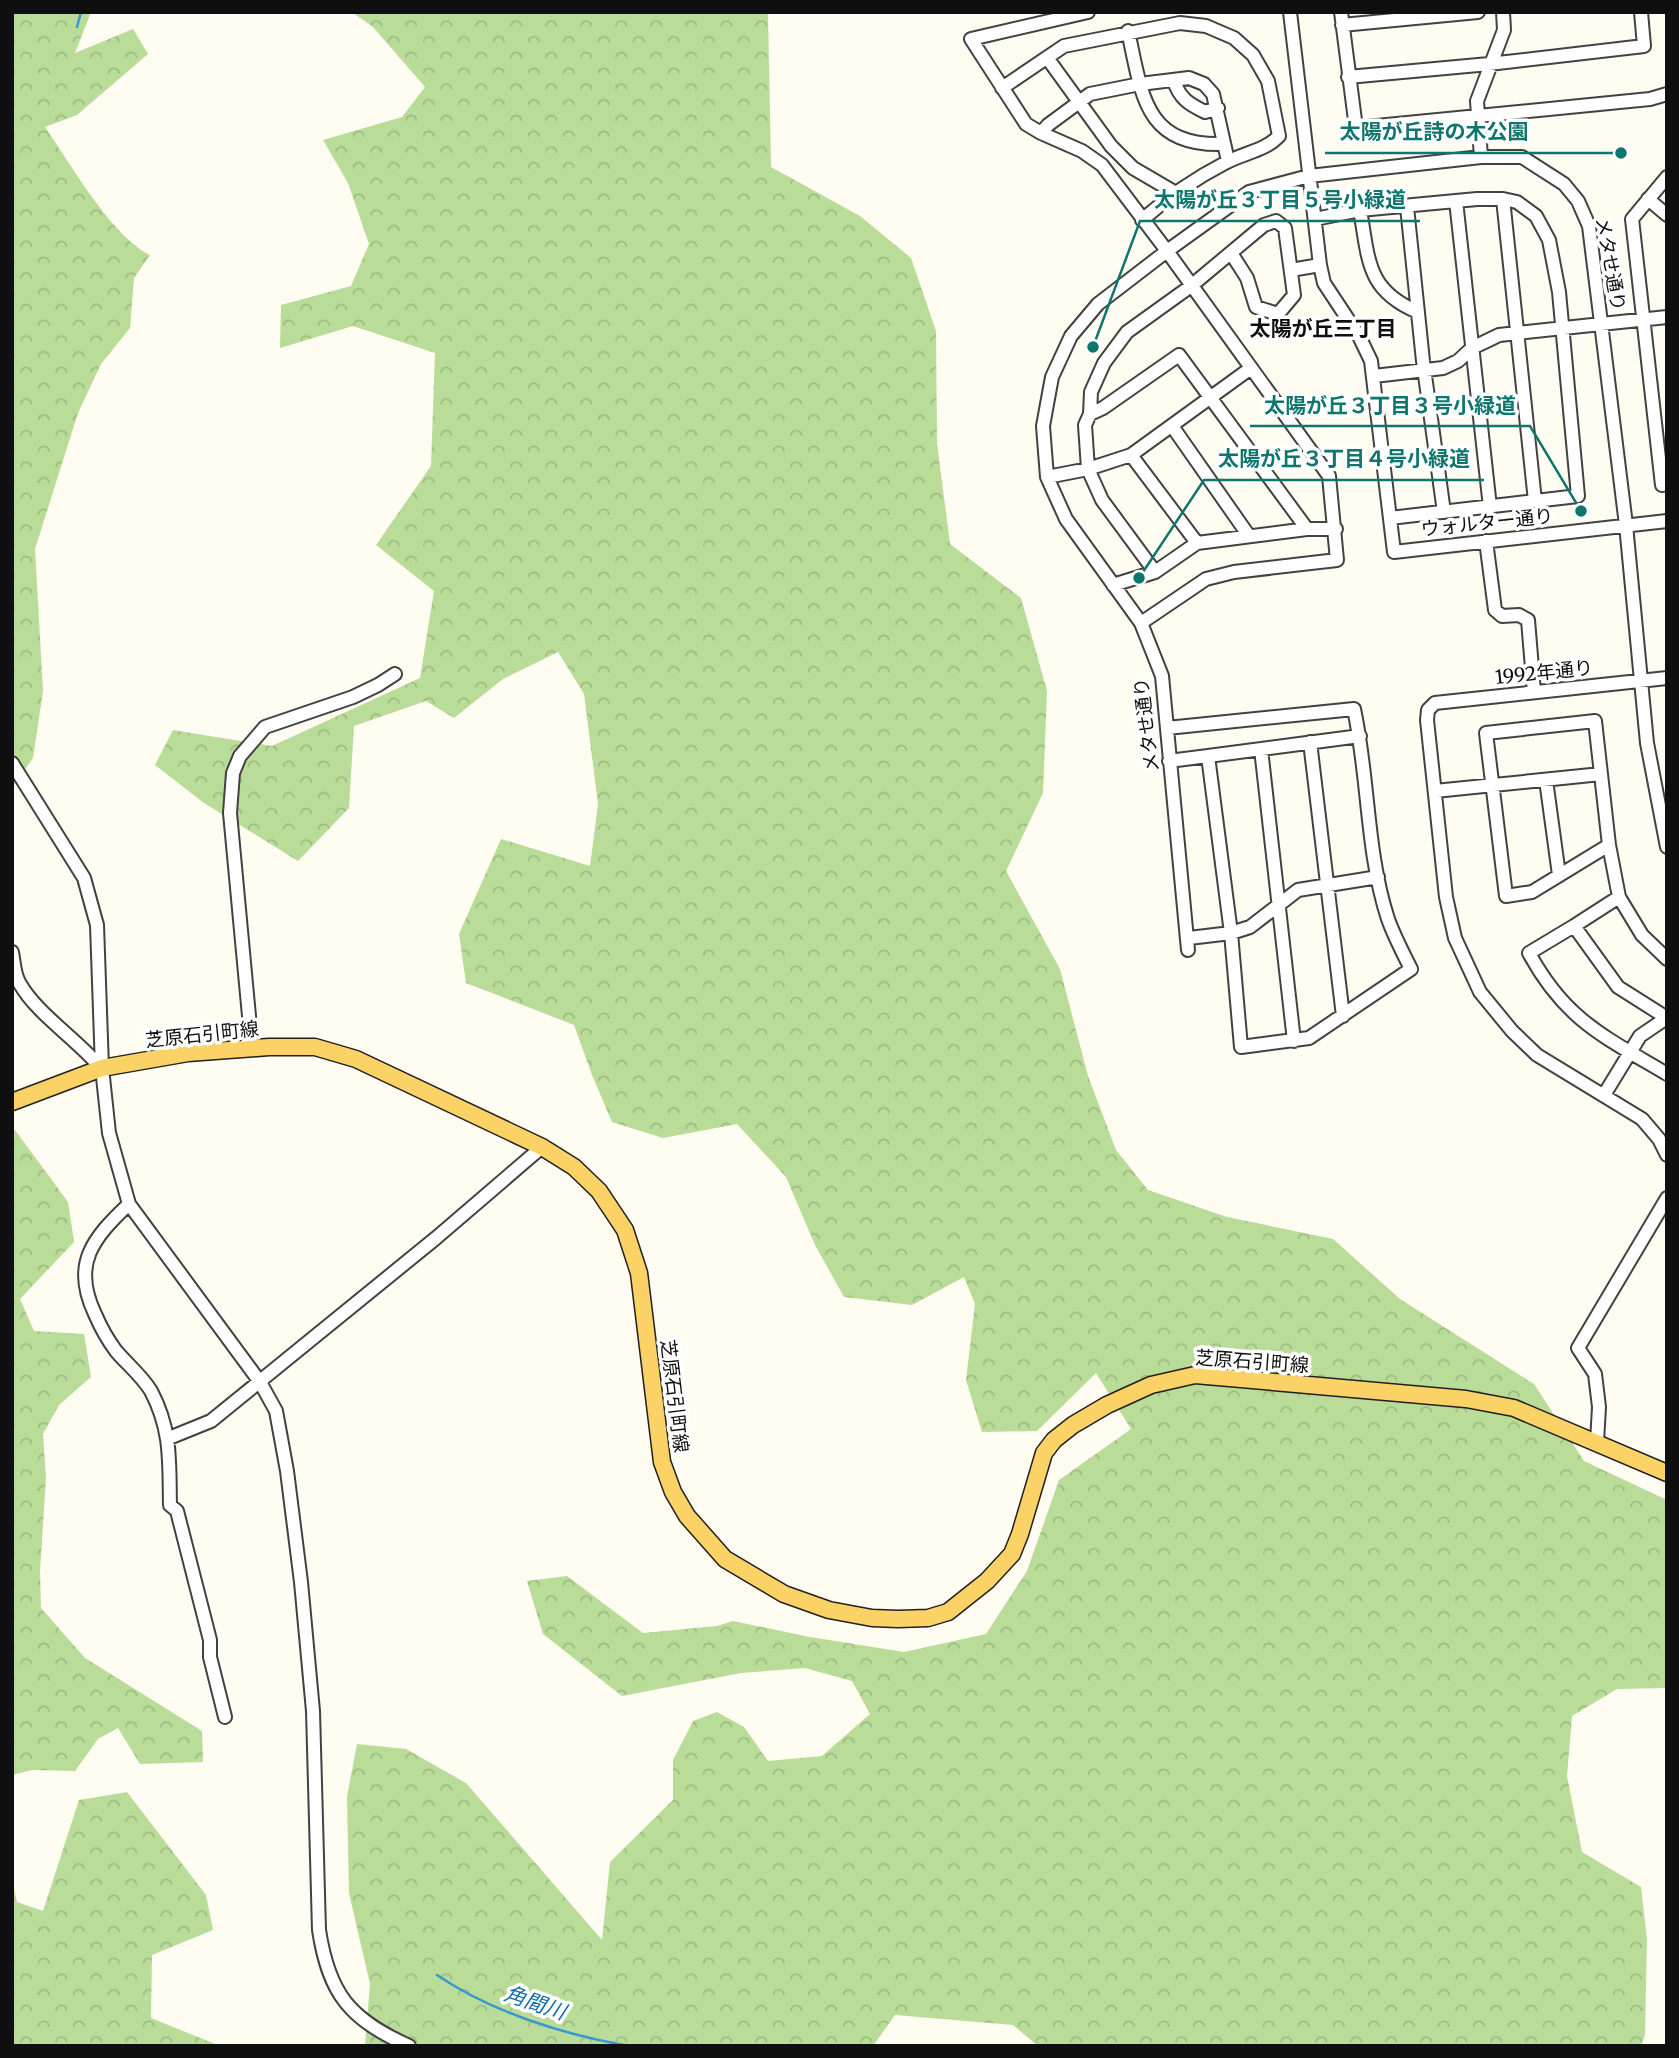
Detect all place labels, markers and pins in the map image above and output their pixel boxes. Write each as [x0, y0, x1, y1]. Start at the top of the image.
callout: 太陽が丘詩の木公園 [1325, 111, 1542, 153]
callout: 太陽が丘３丁目５号小緑道 [1140, 179, 1420, 221]
callout: 太陽が丘３丁目３号小緑道 [1250, 384, 1530, 426]
callout: 太陽が丘３丁目４号小緑道 [1204, 438, 1484, 480]

